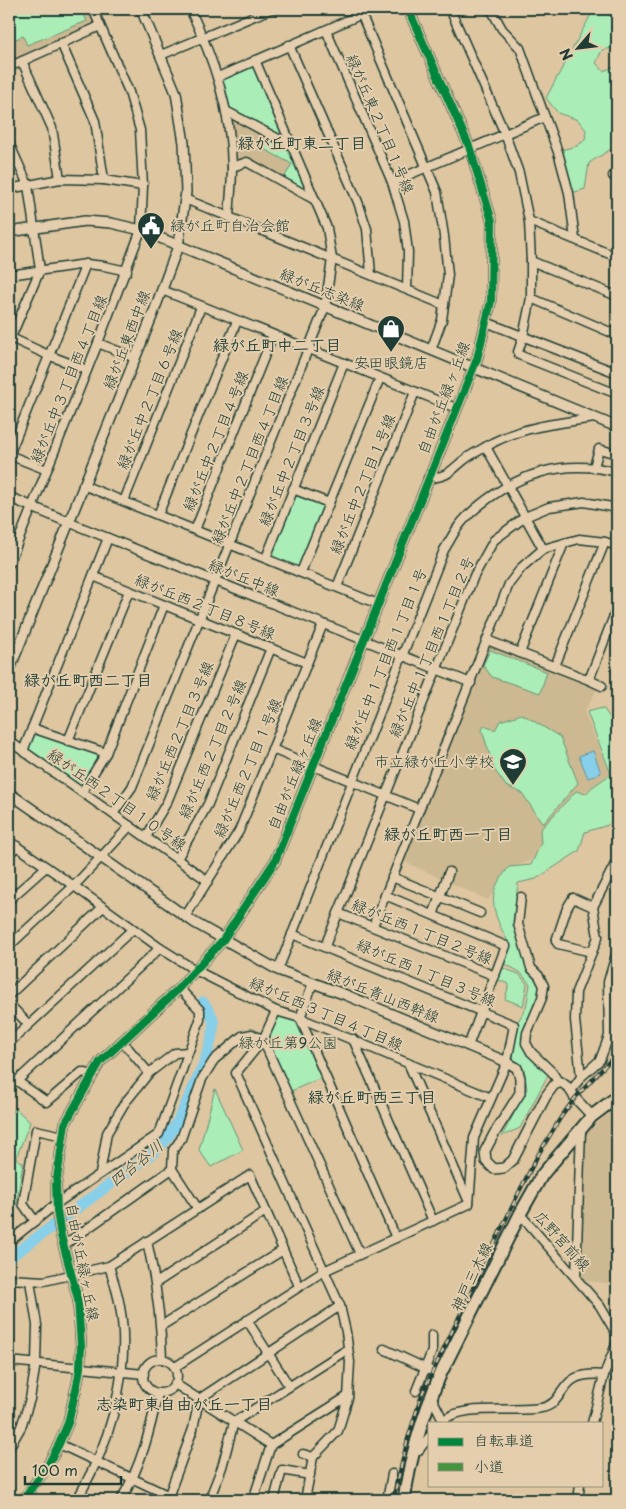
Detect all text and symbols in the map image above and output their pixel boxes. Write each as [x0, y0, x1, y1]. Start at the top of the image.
north arrow [554, 22, 604, 72]
text: N [554, 45, 578, 64]
street label: 緑が丘東２丁目１号線 [341, 50, 421, 197]
district label: 緑が丘町東二丁目 [238, 130, 366, 154]
public building icon: 緑が丘町自治会館 [136, 211, 166, 250]
place label: 緑が丘町自治会館 [170, 213, 290, 236]
street label: 緑が丘志染線 [277, 261, 369, 316]
street label: 緑が丘東西中線 [96, 286, 155, 393]
street label: 緑が丘中３丁目西４丁目線 [23, 291, 112, 466]
shop icon: 安田眼鏡店 [376, 314, 406, 353]
street label: 緑が丘中２丁目６号線 [110, 325, 187, 472]
district label: 緑が丘町中二丁目 [213, 332, 341, 356]
street label: 自由が丘緑ヶ丘線 [410, 337, 475, 458]
place label: 安田眼鏡店 [353, 350, 429, 373]
street label: 緑が丘中２丁目４号線 [176, 367, 253, 514]
street label: 緑が丘中２丁目西４丁目線 [204, 372, 293, 547]
street label: 緑が丘中２丁目３号線 [252, 382, 329, 529]
street label: 緑が丘中２丁目１号線 [323, 410, 400, 557]
street label: 緑が丘中線 [205, 552, 284, 601]
street label: 緑が丘中１丁目西１丁目２号 [382, 552, 479, 741]
street label: 緑が丘中１丁目西１丁目１号 [337, 564, 432, 753]
street label: 緑が丘西２丁目８号線 [132, 567, 279, 644]
street label: 緑が丘西２丁目３号線 [139, 657, 219, 804]
district label: 緑が丘町西二丁目 [24, 667, 152, 691]
street label: 緑が丘西２丁目２号線 [172, 675, 252, 822]
street label: 緑が丘西２丁目１号線 [207, 694, 287, 841]
street label: 自由が丘緑ヶ丘線 [260, 713, 327, 833]
street label: 緑が丘西２丁目１０号線 [44, 742, 192, 856]
school or university icon: 市立緑が丘小学校 [498, 747, 528, 786]
place label: 市立緑が丘小学校 [374, 749, 494, 772]
district label: 緑が丘町西一丁目 [384, 821, 512, 845]
street label: 緑が丘西１丁目２号線 [349, 892, 496, 969]
street label: 緑が丘西１丁目３号線 [353, 932, 500, 1012]
street label: 緑が丘青山西幹線 [324, 961, 444, 1028]
street label: 緑が丘西３丁目４丁目線 [246, 970, 407, 1055]
park label: 緑が丘第9公園 [239, 1030, 337, 1053]
district label: 緑が丘町西三丁目 [308, 1084, 436, 1108]
water label: 四合谷川 [103, 1133, 168, 1192]
street label: 自由が丘緑ヶ丘線 [61, 1201, 106, 1323]
street label: 広野宮前線 [529, 1204, 597, 1276]
street label: 神戸三木線 [444, 1238, 497, 1315]
district label: 志染町東自由が丘一丁目 [96, 1391, 272, 1415]
legend [428, 1422, 604, 1486]
text: 自転車道 [474, 1428, 534, 1451]
scale bar [25, 1454, 121, 1486]
text: 小道 [474, 1454, 504, 1477]
text: 100 m [32, 1458, 78, 1481]

